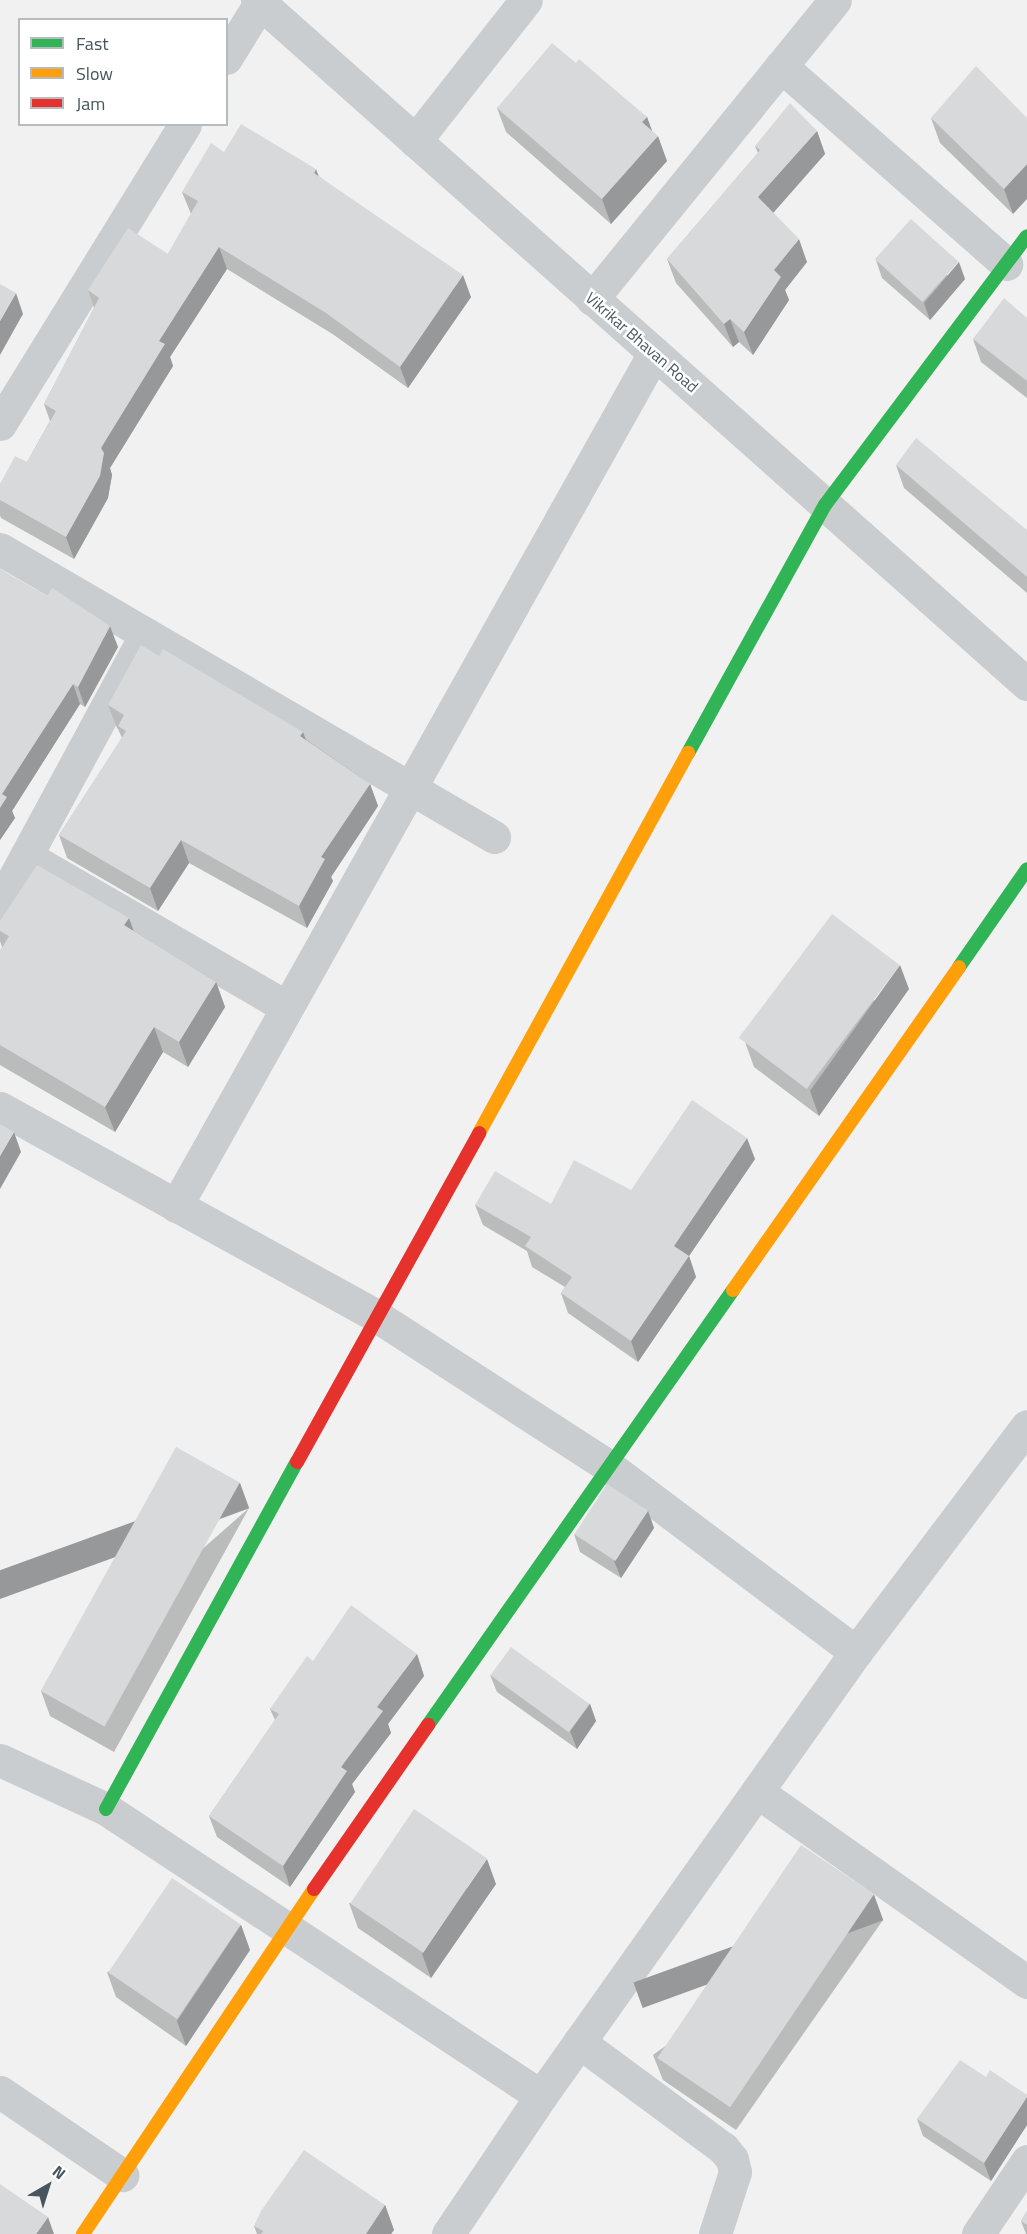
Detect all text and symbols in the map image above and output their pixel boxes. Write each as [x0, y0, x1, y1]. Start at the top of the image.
legend [18, 18, 228, 126]
text: Fast [76, 30, 109, 57]
text: Slow [76, 60, 113, 87]
text: Jam [76, 90, 105, 117]
street label: Vikrikar Bhavan Road [582, 288, 702, 396]
north arrow [18, 2156, 78, 2216]
text: N [47, 2159, 71, 2185]

